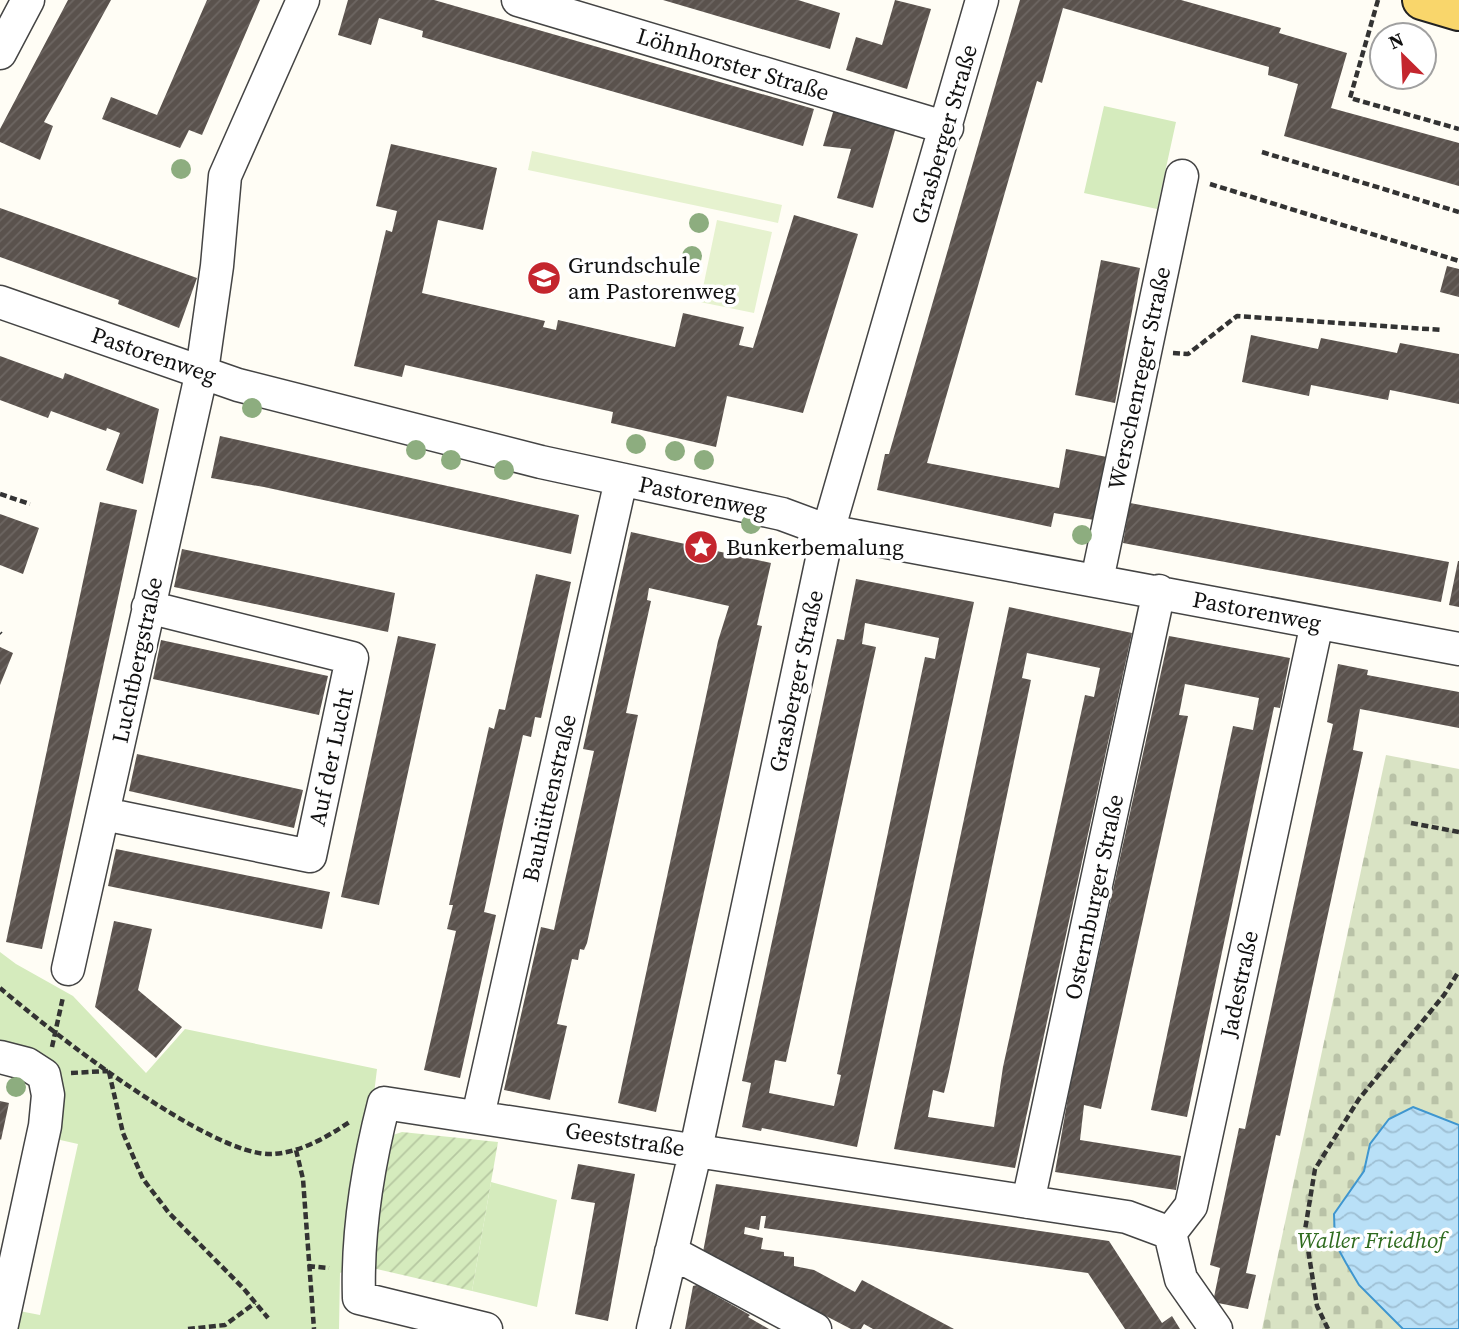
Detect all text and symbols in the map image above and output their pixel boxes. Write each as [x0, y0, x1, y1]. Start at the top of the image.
street label: Löhnhorster Straße [633, 20, 833, 108]
north arrow [1368, 21, 1438, 91]
text: N [1384, 26, 1408, 55]
street label: Grasberger Straße [903, 41, 985, 227]
place label: Grundschule am Pastorenweg [568, 249, 736, 307]
school or university icon: Grundschule am Pastorenweg [525, 259, 563, 297]
street label: Werschenreger Straße [1100, 263, 1178, 493]
street label: Pastorenweg [87, 319, 221, 391]
street label: Pastorenweg [636, 468, 770, 526]
place icon: Bunkerbemalung [682, 528, 720, 566]
place label: Bunkerbemalung [726, 531, 904, 563]
street label: Luchtbergstraße [104, 574, 170, 746]
street label: Pastorenweg [1190, 583, 1324, 639]
street label: Grasberger Straße [761, 587, 831, 775]
street label: Auf der Lucht [301, 685, 361, 829]
street label: Bauhüttenstraße [514, 711, 584, 885]
street label: Osternburger Straße [1057, 791, 1131, 1003]
street label: Jadestraße [1212, 928, 1266, 1041]
street label: Geeststraße [563, 1114, 687, 1164]
park label: Waller Friedhof [1297, 1224, 1449, 1256]

